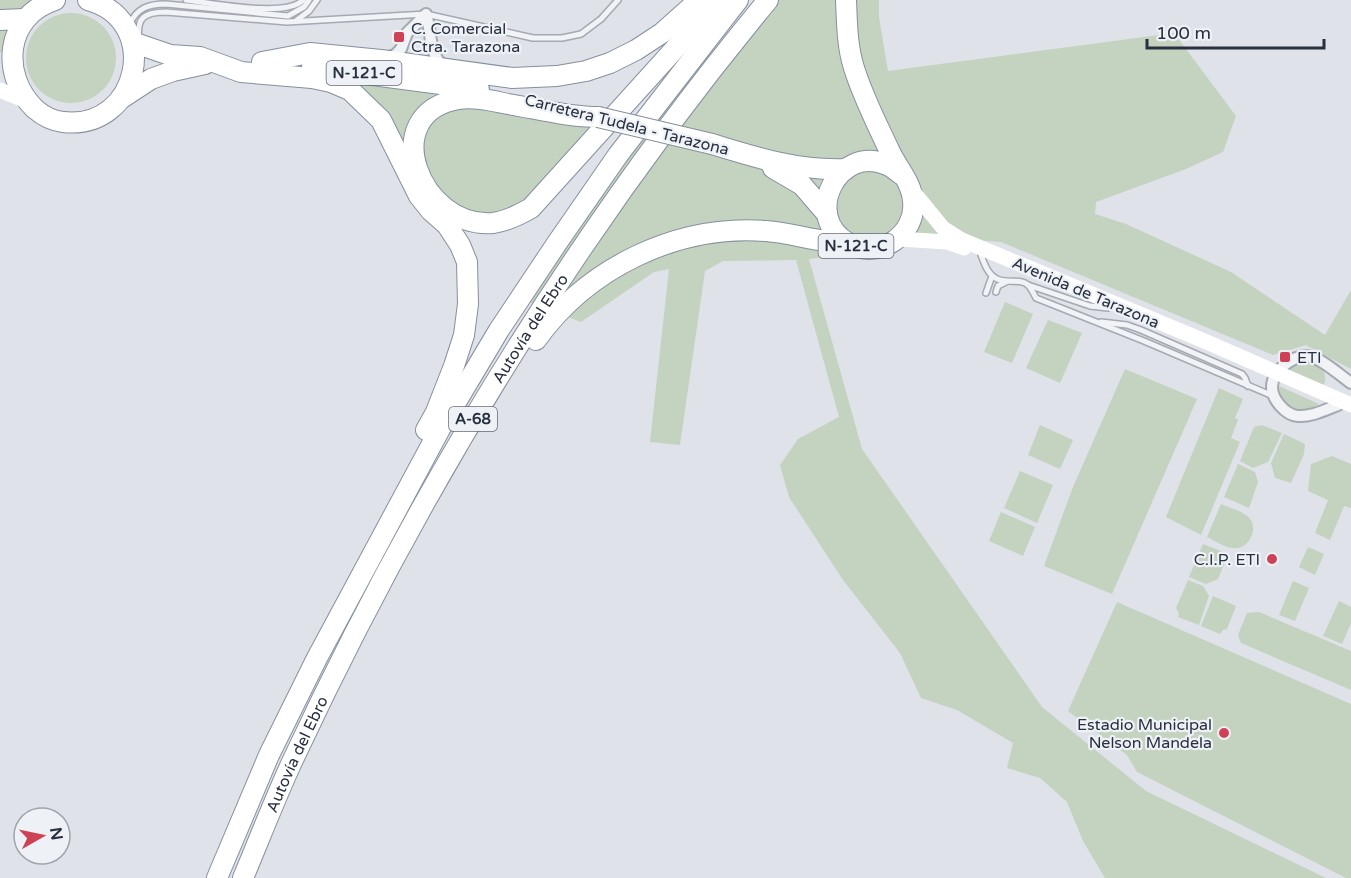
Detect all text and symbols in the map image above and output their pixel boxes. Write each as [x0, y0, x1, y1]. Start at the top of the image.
scale bar [1147, 12, 1324, 50]
place label: C. Comercial Ctra. Tarazona [411, 19, 520, 57]
text: 100 m [1156, 22, 1211, 44]
marker: C. Comercial Ctra. Tarazona [392, 30, 406, 44]
road number: N-121-C [326, 61, 401, 85]
street label: Carretera Tudela - Tarazona [522, 90, 731, 160]
road number: N-121-C [818, 234, 894, 258]
street label: Avenida de Tarazona [1009, 253, 1162, 333]
street label: Autovía del Ebro [488, 270, 573, 387]
place label: ETI [1297, 348, 1322, 368]
marker: ETI [1278, 350, 1292, 364]
road number: A-68 [449, 407, 497, 431]
place label: C.I.P. ETI [1194, 550, 1260, 570]
marker: C.I.P. ETI [1265, 552, 1279, 566]
street label: Autovía del Ebro [262, 693, 333, 816]
place label: Estadio Municipal Nelson Mandela [1077, 715, 1212, 753]
marker: Estadio Municipal Nelson Mandela [1217, 726, 1231, 740]
north arrow [12, 806, 72, 866]
text: N [45, 826, 67, 842]

